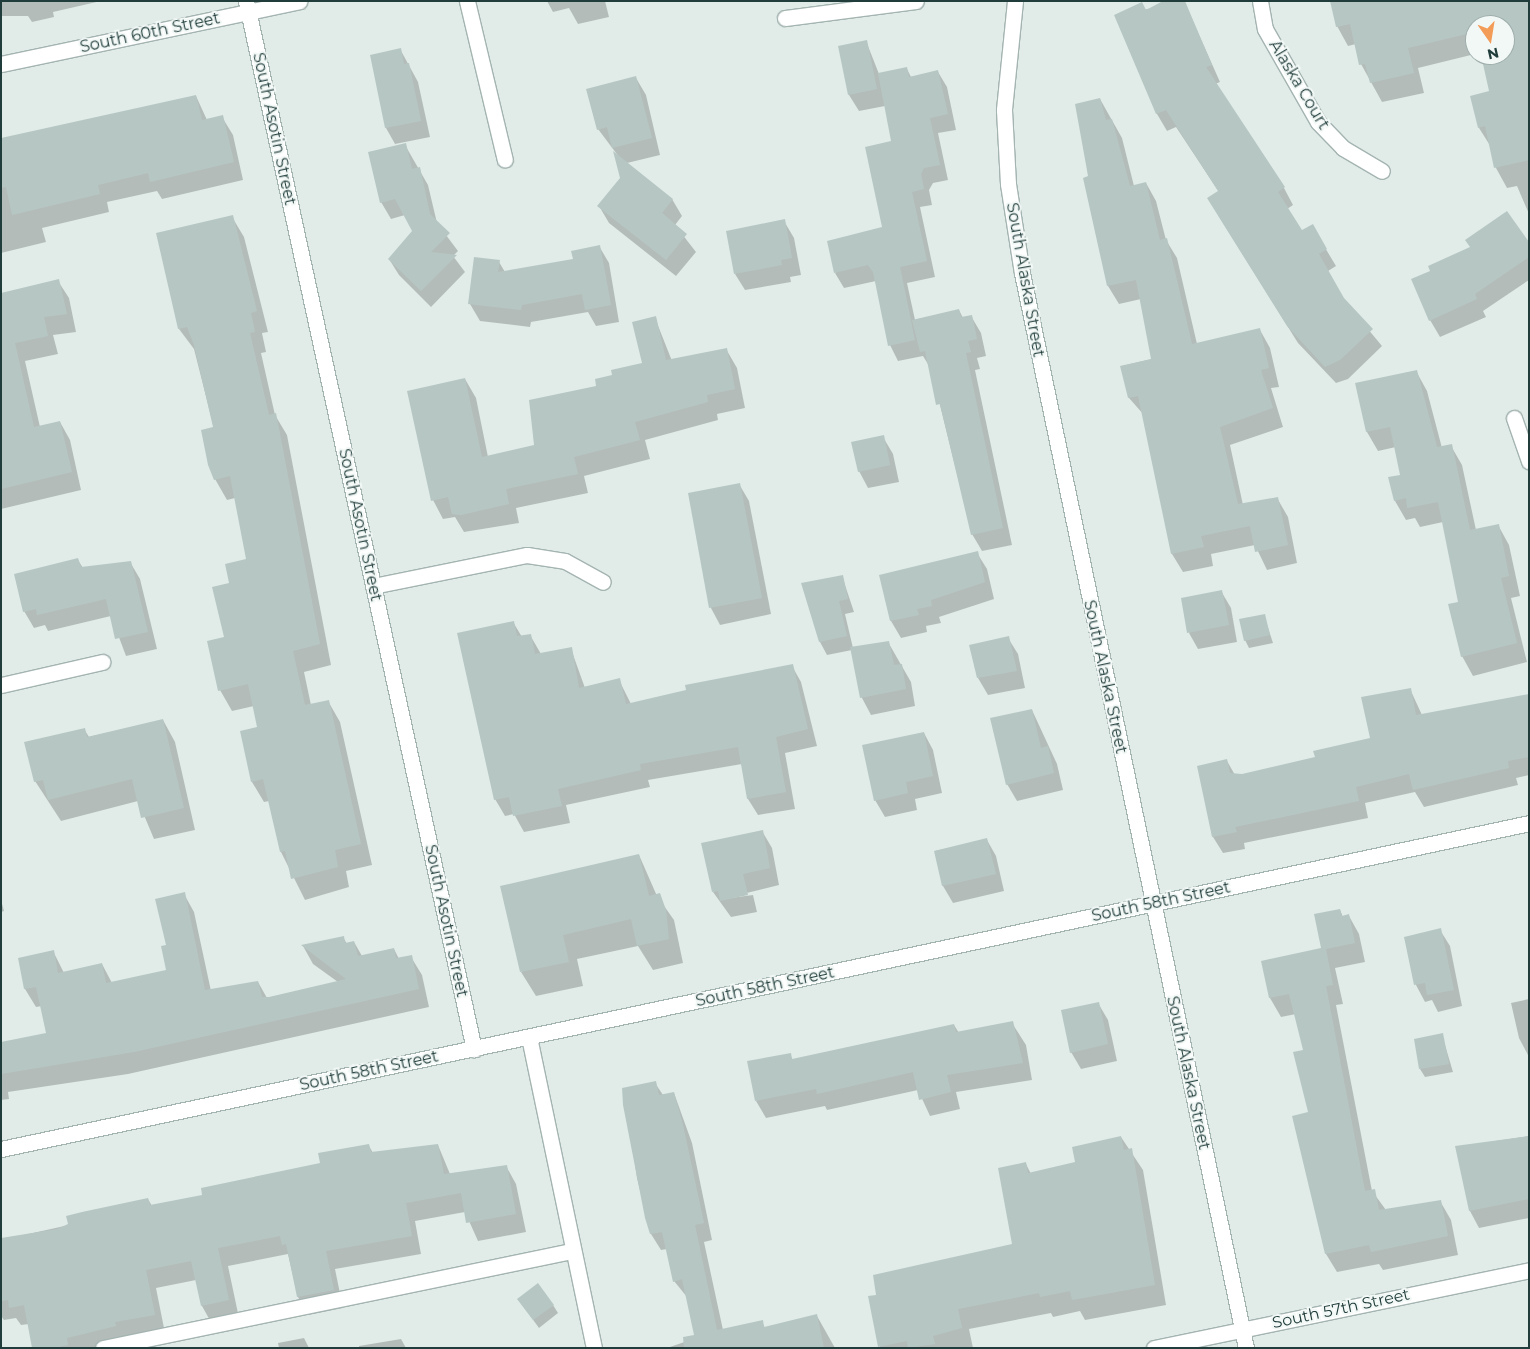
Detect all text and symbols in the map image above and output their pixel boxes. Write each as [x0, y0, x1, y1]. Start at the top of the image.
street label: South 60th Street [78, 9, 222, 57]
north arrow [1465, 15, 1515, 65]
street label: Alaska Court [1265, 37, 1333, 133]
text: N [1486, 44, 1501, 64]
street label: South Asotin Street [248, 51, 300, 207]
street label: South Alaska Street [1002, 201, 1048, 359]
street label: South Asotin Street [334, 447, 386, 603]
street label: South Alaska Street [1079, 598, 1131, 756]
street label: South Asotin Street [420, 843, 472, 999]
street label: South 58th Street [1090, 878, 1232, 926]
street label: South 58th Street [694, 963, 836, 1011]
street label: South Alaska Street [1162, 994, 1214, 1152]
street label: South 58th Street [298, 1047, 440, 1095]
street label: South 57th Street [1271, 1285, 1411, 1333]

